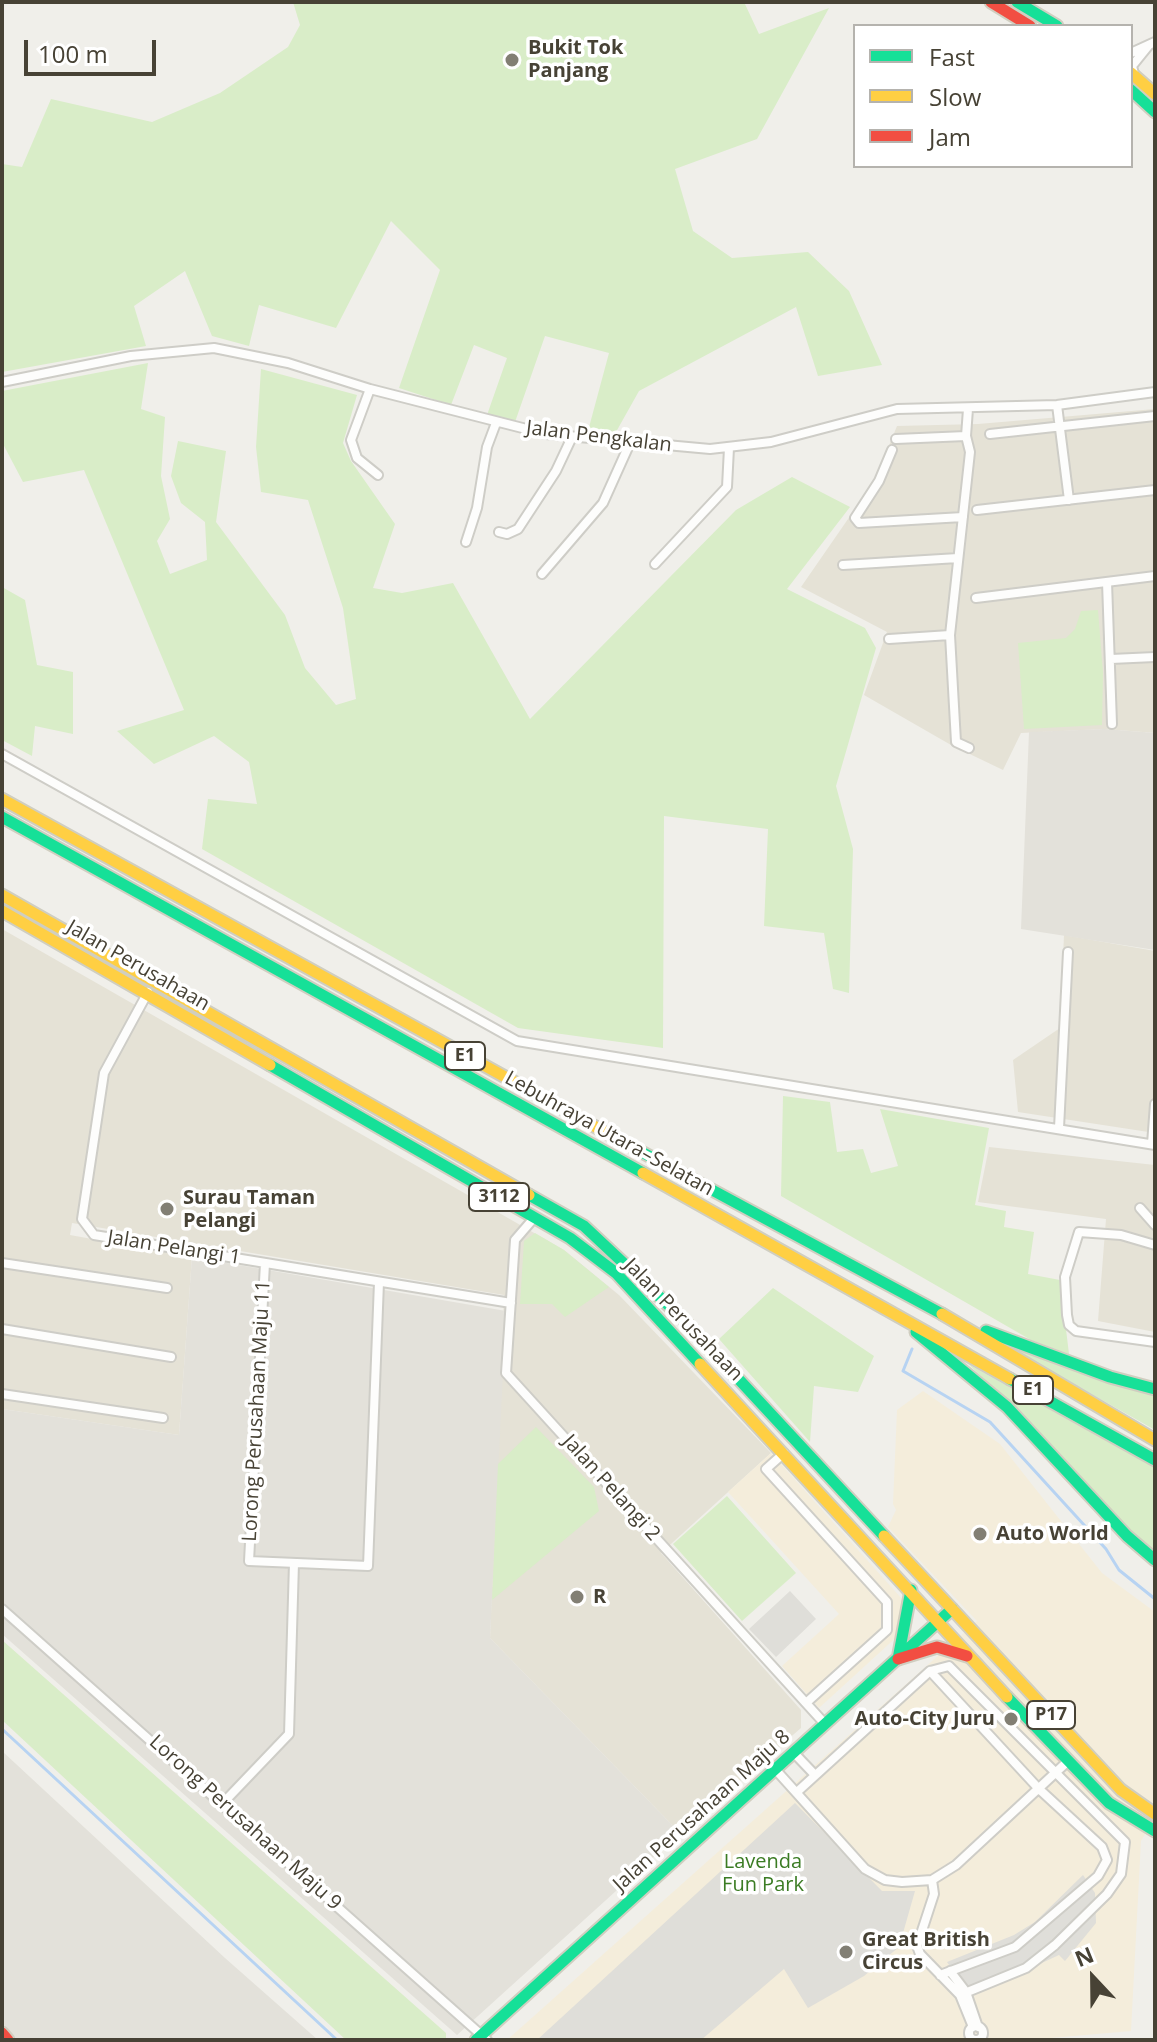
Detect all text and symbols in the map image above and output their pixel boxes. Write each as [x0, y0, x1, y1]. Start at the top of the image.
scale bar [28, 24, 160, 74]
legend [853, 24, 1133, 168]
place label: Bukit Tok Panjang [528, 36, 623, 83]
text: 100 m [38, 37, 108, 70]
text: Fast [929, 40, 975, 73]
marker: Bukit Tok Panjang [503, 51, 521, 69]
text: Slow [929, 80, 981, 113]
text: Jam [929, 120, 971, 153]
street label: Jalan Pengkalan [525, 416, 673, 458]
street label: Jalan Perusahaan [62, 915, 214, 1017]
road number: E1 [445, 1042, 485, 1070]
street label: Lebuhraya Utara–Selatan [500, 1067, 718, 1201]
road number: 3112 [469, 1183, 529, 1211]
place label: Surau Taman Pelangi [183, 1186, 315, 1233]
marker: Surau Taman Pelangi [158, 1200, 176, 1218]
street label: Jalan Pelangi 1 [106, 1226, 242, 1270]
street label: Jalan Perusahaan [618, 1254, 748, 1386]
street label: Lorong Perusahaan Maju 11 [238, 1280, 276, 1542]
road number: E1 [1013, 1376, 1053, 1404]
street label: Jalan Pelangi 2 [557, 1430, 665, 1546]
place label: Auto World [996, 1522, 1109, 1546]
marker: Auto World [971, 1525, 989, 1543]
place label: R [593, 1585, 606, 1609]
marker: R [568, 1588, 586, 1606]
road number: P17 [1027, 1701, 1075, 1729]
place label: Auto-City Juru [854, 1707, 995, 1731]
marker: Auto-City Juru [1002, 1710, 1020, 1728]
street label: Jalan Perusahaan Maju 8 [609, 1725, 795, 1897]
street label: Lorong Perusahaan Maju 9 [144, 1730, 346, 1916]
park label: Lavenda Fun Park [722, 1850, 804, 1897]
place label: Great British Circus [862, 1928, 990, 1975]
north arrow [1053, 1938, 1133, 2018]
text: N [1070, 1938, 1098, 1973]
marker: Great British Circus [837, 1943, 855, 1961]

